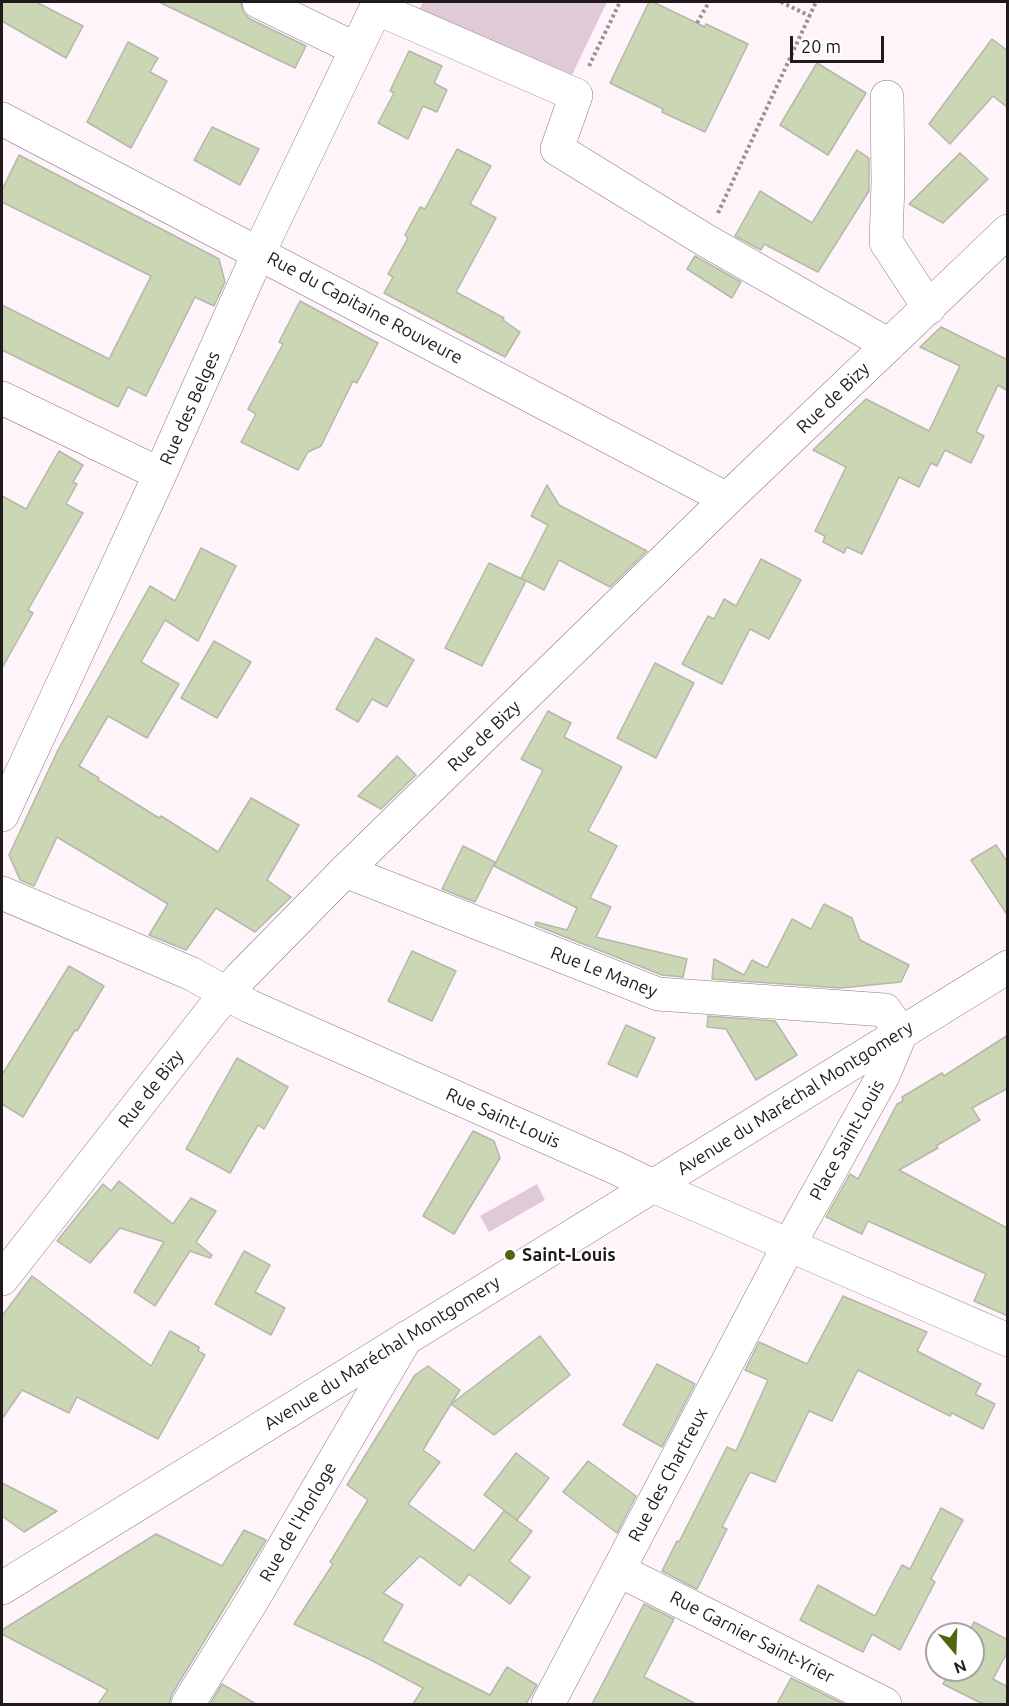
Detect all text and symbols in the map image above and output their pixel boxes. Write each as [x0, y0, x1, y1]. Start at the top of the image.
scale bar [793, 24, 888, 62]
text: 20 m [801, 36, 841, 56]
street label: Rue du Capitaine Rouveure [264, 247, 466, 369]
street label: Rue des Belges [155, 348, 225, 468]
street label: Rue de Bizy [792, 358, 874, 438]
street label: Rue de Bizy [443, 696, 525, 776]
street label: Rue Le Maney [548, 942, 660, 1002]
street label: Avenue du Maréchal Montgomery [673, 1016, 917, 1180]
street label: Rue de Bizy [114, 1046, 188, 1132]
street label: Place Saint-Louis [805, 1076, 889, 1204]
street label: Rue Saint-Louis [442, 1083, 564, 1153]
place label: Saint-Louis [522, 1244, 616, 1266]
marker: Saint-Louis [503, 1248, 517, 1262]
street label: Avenue du Maréchal Montgomery [260, 1271, 504, 1435]
street label: Rue des Chartreux [624, 1404, 712, 1546]
street label: Rue de l'Horloge [255, 1458, 341, 1586]
street label: Rue Garnier Saint-Yrier [666, 1586, 838, 1688]
north arrow [925, 1622, 985, 1682]
text: N [952, 1657, 969, 1678]

